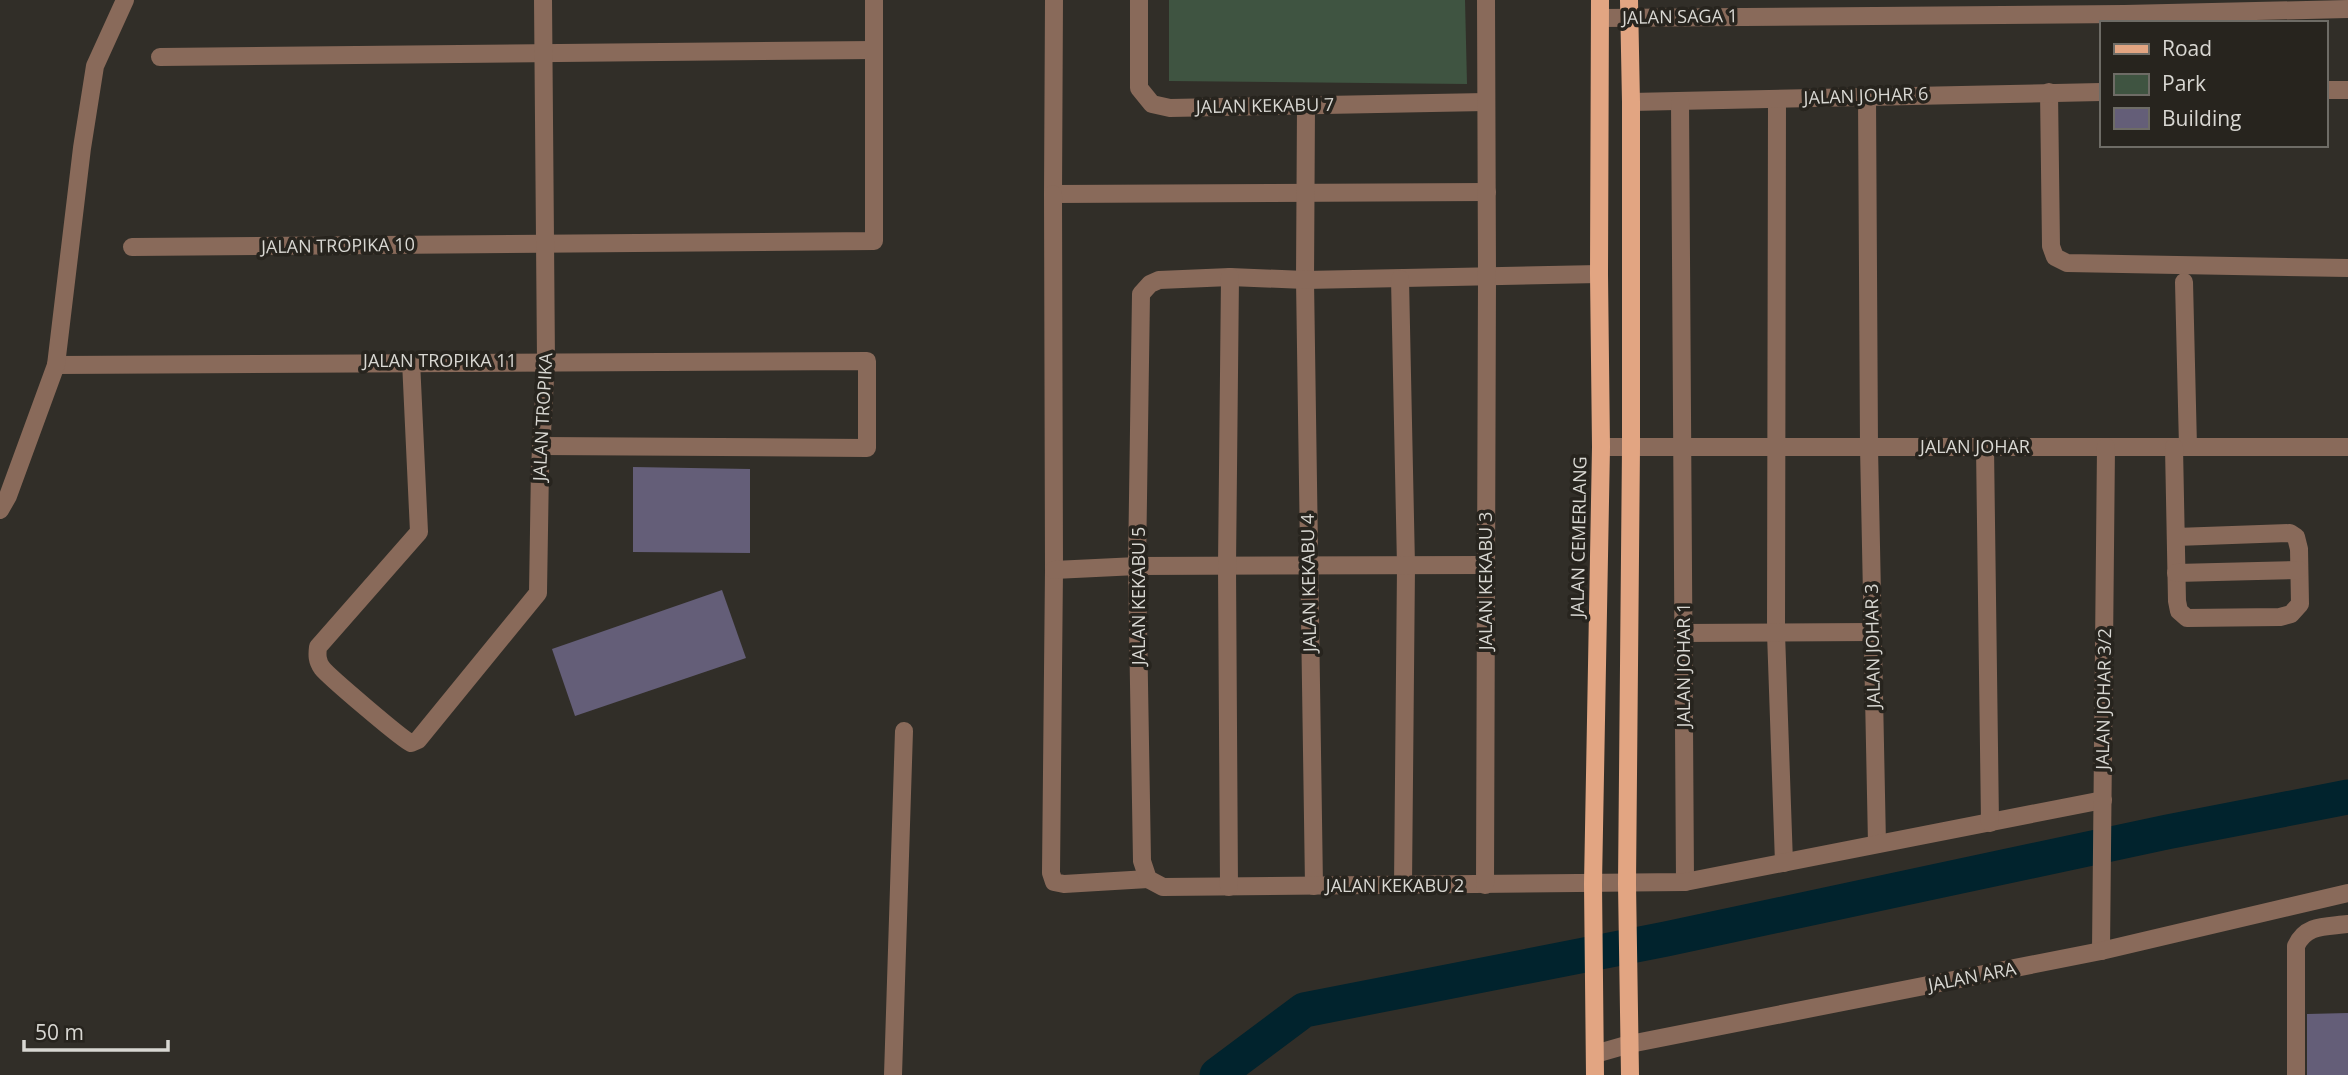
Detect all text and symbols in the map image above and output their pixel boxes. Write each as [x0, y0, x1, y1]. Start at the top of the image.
street label: JALAN SAGA 1 [1620, 3, 1738, 29]
legend [2100, 21, 2327, 147]
text: Road [2162, 34, 2212, 62]
text: Park [2162, 69, 2206, 97]
street label: JALAN JOHAR 6 [1801, 81, 1929, 109]
street label: JALAN KEKABU 7 [1194, 92, 1334, 118]
text: Building [2162, 104, 2241, 132]
street label: JALAN TROPIKA 10 [259, 232, 415, 258]
street label: JALAN TROPIKA 11 [361, 348, 517, 372]
street label: JALAN TROPIKA [527, 352, 557, 484]
street label: JALAN JOHAR [1918, 434, 2030, 458]
street label: JALAN CEMERLANG [1565, 456, 1591, 620]
street label: JALAN KEKABU 3 [1473, 512, 1497, 652]
street label: JALAN KEKABU 4 [1295, 514, 1321, 654]
street label: JALAN KEKABU 5 [1126, 527, 1150, 667]
street label: JALAN JOHAR 3 [1859, 583, 1885, 711]
street label: JALAN JOHAR 1 [1671, 603, 1695, 729]
street label: JALAN JOHAR 3/2 [2090, 628, 2116, 772]
street label: JALAN KEKABU 2 [1324, 873, 1464, 897]
street label: JALAN ARA [1924, 956, 2018, 997]
scale bar [24, 1009, 168, 1052]
text: 50 m [35, 1018, 84, 1046]

